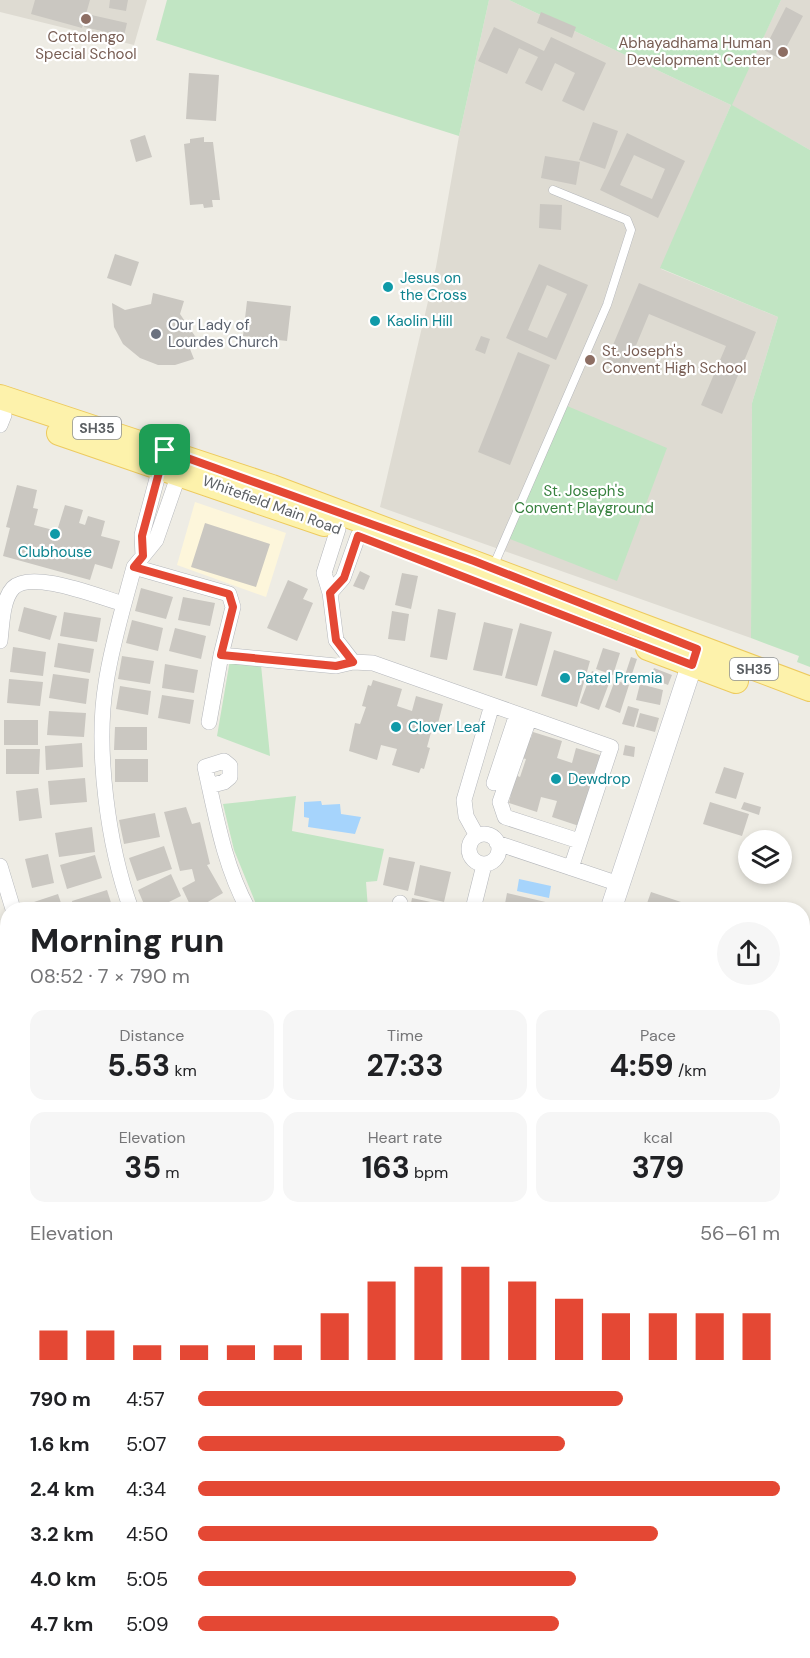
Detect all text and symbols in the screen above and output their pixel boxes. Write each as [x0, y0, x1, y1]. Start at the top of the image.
marker: Cottolengo Special School [79, 12, 93, 26]
place label: Cottolengo Special School [35, 27, 137, 64]
place label: Abhayadhama Human Development Center [618, 33, 771, 70]
marker: Abhayadhama Human Development Center [776, 45, 790, 59]
place label: Jesus on the Cross [400, 268, 467, 305]
marker: Jesus on the Cross [381, 280, 395, 294]
place label: Kaolin Hill [387, 311, 453, 331]
marker: Kaolin Hill [368, 314, 382, 328]
place label: Our Lady of Lourdes Church [168, 315, 278, 352]
marker: Our Lady of Lourdes Church [149, 327, 163, 341]
place label: St. Joseph's Convent High School [602, 341, 746, 378]
marker: St. Joseph's Convent High School [583, 353, 597, 367]
road number: SH35 [73, 417, 121, 439]
pin [139, 424, 190, 475]
icon: arrive [148, 433, 181, 466]
street label: Whitefield Main Road [200, 471, 344, 539]
park label: St. Joseph's Convent Playground [514, 481, 654, 518]
marker: Clubhouse [48, 527, 62, 541]
place label: Clubhouse [18, 542, 92, 562]
road number: SH35 [730, 658, 778, 680]
place label: Patel Premia [577, 668, 662, 688]
marker: Patel Premia [558, 671, 572, 685]
place label: Clover Leaf [408, 717, 486, 737]
marker: Clover Leaf [389, 720, 403, 734]
place label: Dewdrop [568, 769, 631, 789]
marker: Dewdrop [549, 772, 563, 786]
map controls [738, 830, 792, 884]
button: layers [738, 830, 792, 884]
text: Morning run [30, 919, 224, 962]
button: share [717, 922, 780, 985]
text: 08:52 · 7 × 790 m [30, 963, 190, 989]
text: Distance [120, 1025, 184, 1046]
text: Time [387, 1025, 423, 1046]
text: Pace [640, 1025, 676, 1046]
text: 5.53 [107, 1046, 170, 1085]
text: 27:33 [366, 1046, 444, 1085]
text: 4:59 [610, 1046, 674, 1085]
text: km [170, 1060, 197, 1081]
text: /km [674, 1060, 706, 1081]
text: Elevation [119, 1127, 185, 1148]
text: Heart rate [368, 1127, 442, 1148]
text: kcal [644, 1127, 672, 1148]
text: 35 [124, 1148, 161, 1187]
text: 163 [362, 1148, 410, 1187]
text: 379 [632, 1148, 684, 1187]
text: m [161, 1162, 180, 1183]
text: bpm [410, 1162, 448, 1183]
text: Elevation [30, 1220, 113, 1246]
text: 56–61 m [700, 1220, 780, 1246]
text: 790 m [30, 1386, 91, 1412]
text: 4:57 [126, 1386, 165, 1412]
text: 1.6 km [30, 1431, 89, 1457]
text: 5:07 [126, 1431, 166, 1457]
text: 2.4 km [30, 1476, 95, 1502]
text: 4:34 [126, 1476, 166, 1502]
text: 3.2 km [30, 1521, 94, 1547]
text: 4:50 [126, 1521, 168, 1547]
text: 4.0 km [30, 1566, 96, 1592]
text: 5:05 [126, 1566, 168, 1592]
text: 4.7 km [30, 1611, 93, 1637]
text: 5:09 [126, 1611, 168, 1637]

